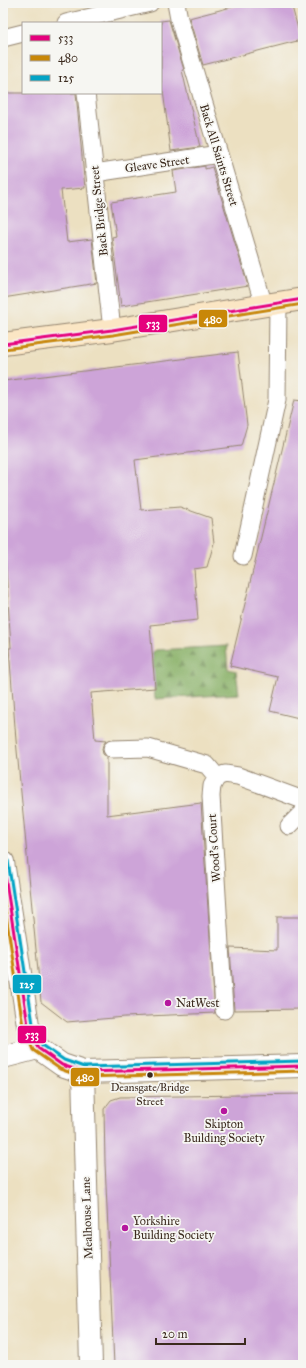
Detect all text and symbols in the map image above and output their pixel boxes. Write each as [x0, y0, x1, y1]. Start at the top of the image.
legend [22, 22, 162, 94]
text: 533 [58, 31, 73, 45]
text: 480 [58, 51, 78, 65]
text: 125 [58, 71, 75, 85]
street label: Back All Saints Street [197, 102, 241, 209]
street label: Gleave Street [124, 152, 191, 175]
street label: Back Bridge Street [87, 164, 112, 257]
line badge: 480 [198, 309, 228, 328]
text: 480 [204, 313, 223, 327]
line badge: 533 [138, 314, 168, 333]
text: 533 [146, 317, 160, 331]
street label: Wood's Court [205, 813, 223, 883]
line badge: 125 [12, 974, 42, 994]
text: 125 [20, 978, 35, 991]
place label: NatWest [176, 996, 220, 1010]
marker: NatWest [163, 998, 173, 1008]
line badge: 533 [17, 1025, 47, 1044]
text: 533 [25, 1028, 39, 1042]
line badge: 480 [70, 1067, 100, 1087]
marker: Deansgate/Bridge Street [145, 1070, 155, 1080]
text: 480 [76, 1071, 95, 1085]
place label: Deansgate/Bridge Street [111, 1081, 190, 1108]
marker: Skipton Building Society [219, 1106, 229, 1116]
place label: Skipton Building Society [183, 1117, 265, 1146]
street label: Mealhouse Lane [79, 1177, 95, 1259]
place label: Yorkshire Building Society [133, 1214, 214, 1243]
marker: Yorkshire Building Society [120, 1223, 130, 1233]
scale bar [156, 1320, 245, 1346]
text: 20 m [162, 1327, 188, 1341]

